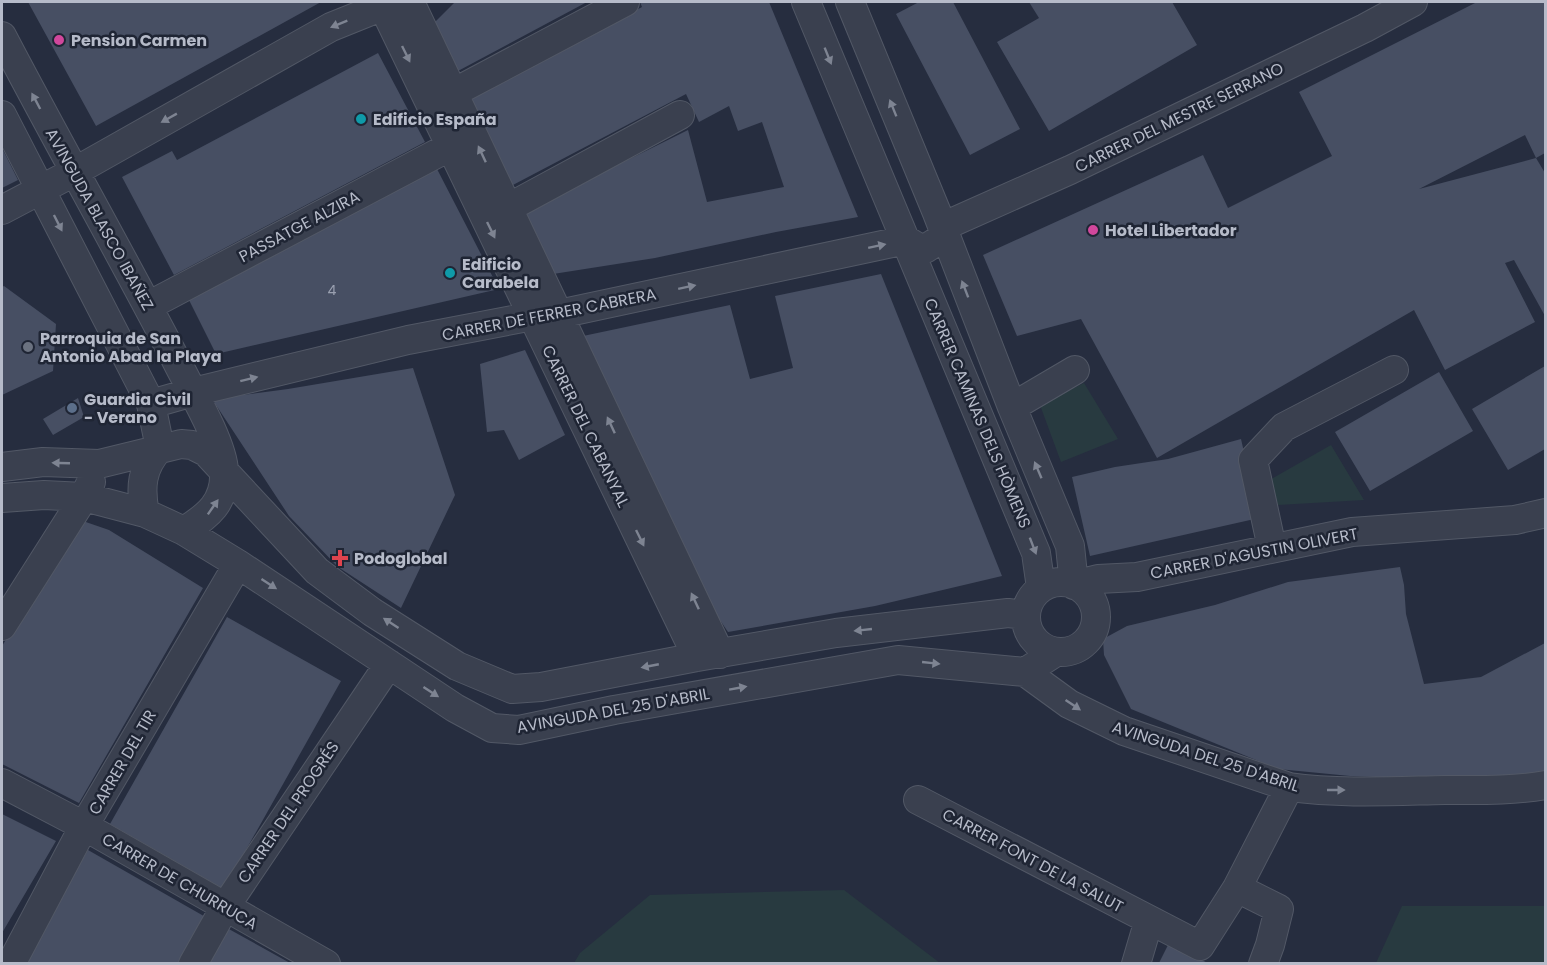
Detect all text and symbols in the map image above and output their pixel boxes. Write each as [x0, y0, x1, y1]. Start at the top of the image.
one-way arrow [330, 19, 348, 29]
place label: Pension Carmen [71, 29, 207, 52]
marker: Pension Carmen [52, 33, 66, 47]
one-way arrow [402, 46, 411, 63]
one-way arrow [824, 47, 833, 65]
street label: CARRER DEL MESTRE SERRANO [1071, 57, 1287, 178]
one-way arrow [31, 92, 41, 109]
one-way arrow [888, 98, 898, 116]
place label: Edificio España [373, 108, 497, 131]
marker: Edificio España [354, 112, 368, 126]
one-way arrow [161, 113, 177, 124]
street label: AVINGUDA BLASCO IBAÑEZ [40, 124, 159, 315]
one-way arrow [478, 145, 487, 162]
street label: PASSATGE ALZIRA [235, 185, 364, 268]
one-way arrow [53, 214, 62, 231]
place label: Hotel Libertador [1105, 219, 1237, 242]
one-way arrow [487, 221, 496, 238]
marker: Hotel Libertador [1086, 223, 1100, 237]
one-way arrow [868, 241, 887, 251]
place label: Edificio Carabela [462, 253, 539, 294]
marker: Edificio Carabela [443, 266, 457, 280]
house number: 4 [328, 280, 337, 300]
one-way arrow [960, 280, 970, 298]
street label: CARRER DE FERRER CABRERA [440, 282, 658, 347]
one-way arrow [677, 282, 696, 291]
street label: CARRER CAMINAS DELS HÒMENS [919, 295, 1037, 532]
place label: Parroquia de San Antonio Abad la Playa [40, 327, 222, 368]
marker: Parroquia de San Antonio Abad la Playa [21, 340, 35, 354]
street label: CARRER DEL CABANYAL [536, 341, 635, 511]
one-way arrow [240, 373, 259, 383]
place label: Guardia Civil - Verano [84, 388, 191, 429]
marker: Guardia Civil - Verano [65, 401, 79, 415]
one-way arrow [607, 416, 616, 433]
one-way arrow [52, 458, 71, 468]
one-way arrow [1033, 460, 1043, 478]
one-way arrow [207, 499, 219, 515]
street label: CARRER D'AGUSTIN OLIVERT [1148, 522, 1360, 585]
one-way arrow [635, 529, 644, 546]
one-way arrow [1028, 537, 1038, 555]
place label: Podoglobal [354, 547, 447, 570]
marker: Podoglobal [331, 549, 349, 567]
one-way arrow [261, 578, 277, 589]
one-way arrow [691, 592, 700, 609]
one-way arrow [382, 618, 399, 629]
one-way arrow [854, 625, 873, 634]
one-way arrow [921, 658, 940, 668]
one-way arrow [641, 662, 660, 671]
street label: AVINGUDA DEL 25 D'ABRIL [515, 682, 712, 739]
one-way arrow [729, 683, 748, 692]
one-way arrow [423, 686, 439, 698]
one-way arrow [1064, 700, 1081, 711]
street label: CARRER DEL TIR [83, 705, 162, 819]
street label: AVINGUDA DEL 25 D'ABRIL [1109, 715, 1303, 798]
street label: CARRER DEL PROGRÉS [232, 737, 345, 888]
one-way arrow [1327, 785, 1346, 795]
street label: CARRER FONT DE LA SALUT [938, 803, 1128, 918]
street label: CARRER DE CHURRUCA [98, 827, 262, 936]

